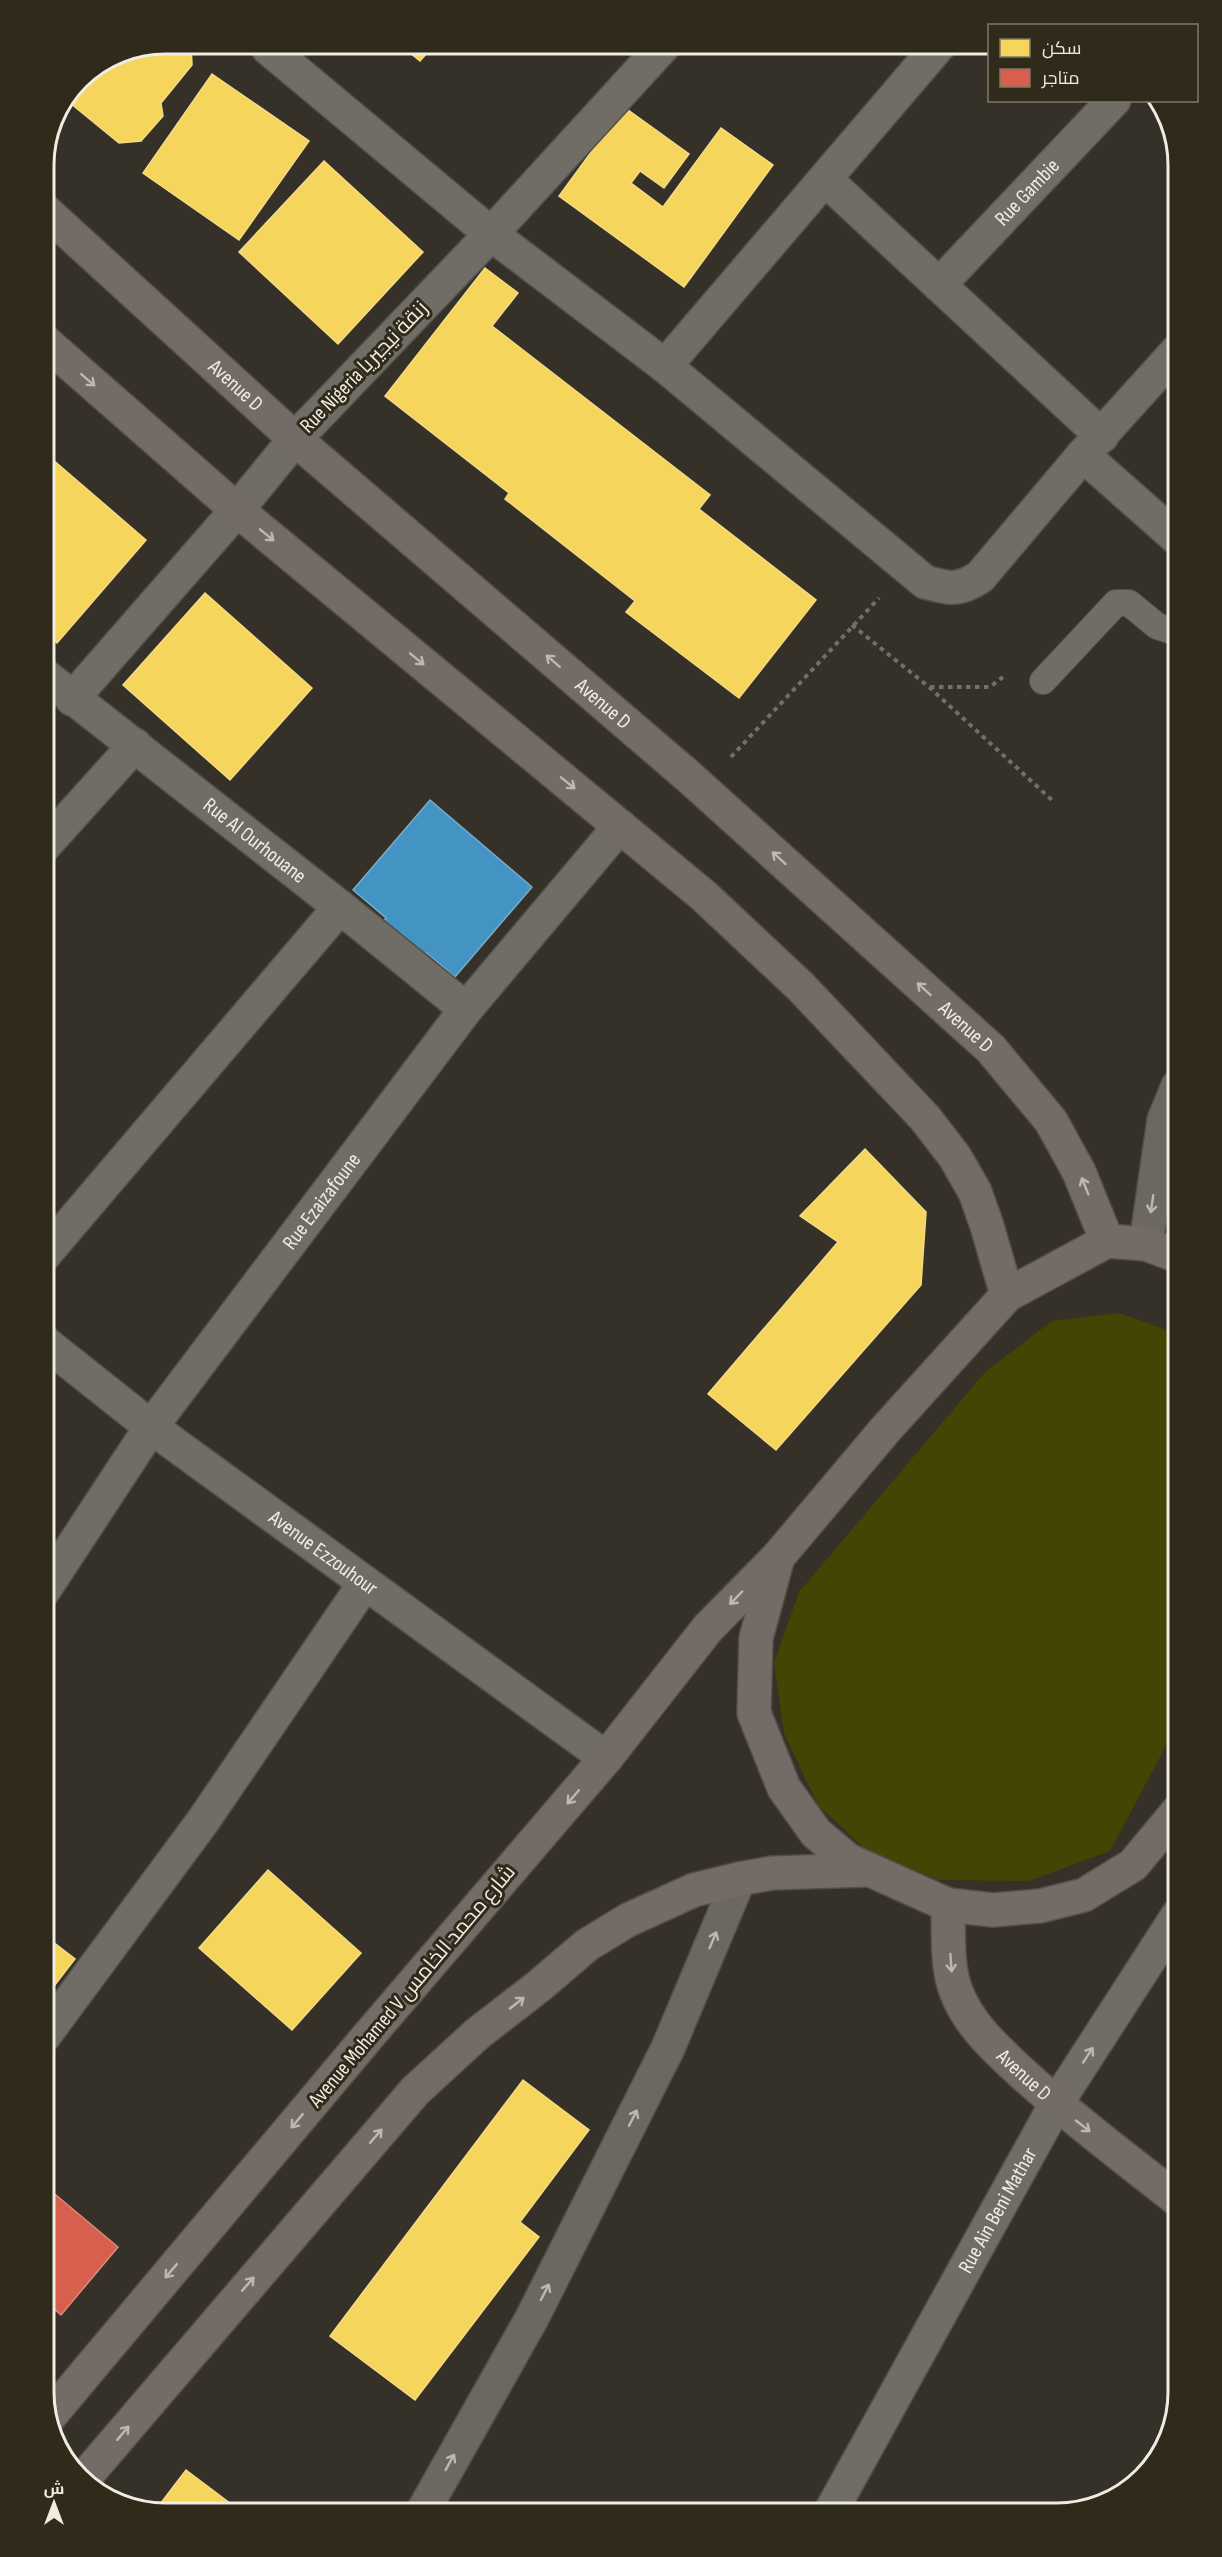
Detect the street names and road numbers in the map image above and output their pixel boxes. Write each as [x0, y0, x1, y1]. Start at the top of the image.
street label: Rue Gambie [989, 153, 1065, 231]
street label: Rue Nigeria زنقة نيجيريا [295, 296, 433, 438]
street label: Avenue D [203, 353, 269, 416]
street label: Avenue D [570, 672, 636, 734]
street label: Rue Al Ourhouane [198, 792, 311, 888]
street label: Avenue D [933, 995, 999, 1058]
street label: Rue Ezaizafoune [277, 1148, 366, 1254]
street label: Avenue Ezzouhour [264, 1504, 383, 1600]
street label: Avenue Mohamed V شارع محمد الخامس [303, 1860, 522, 2114]
street label: Avenue D [991, 2043, 1057, 2106]
street label: Rue Ain Beni Mathar [953, 2143, 1042, 2277]

